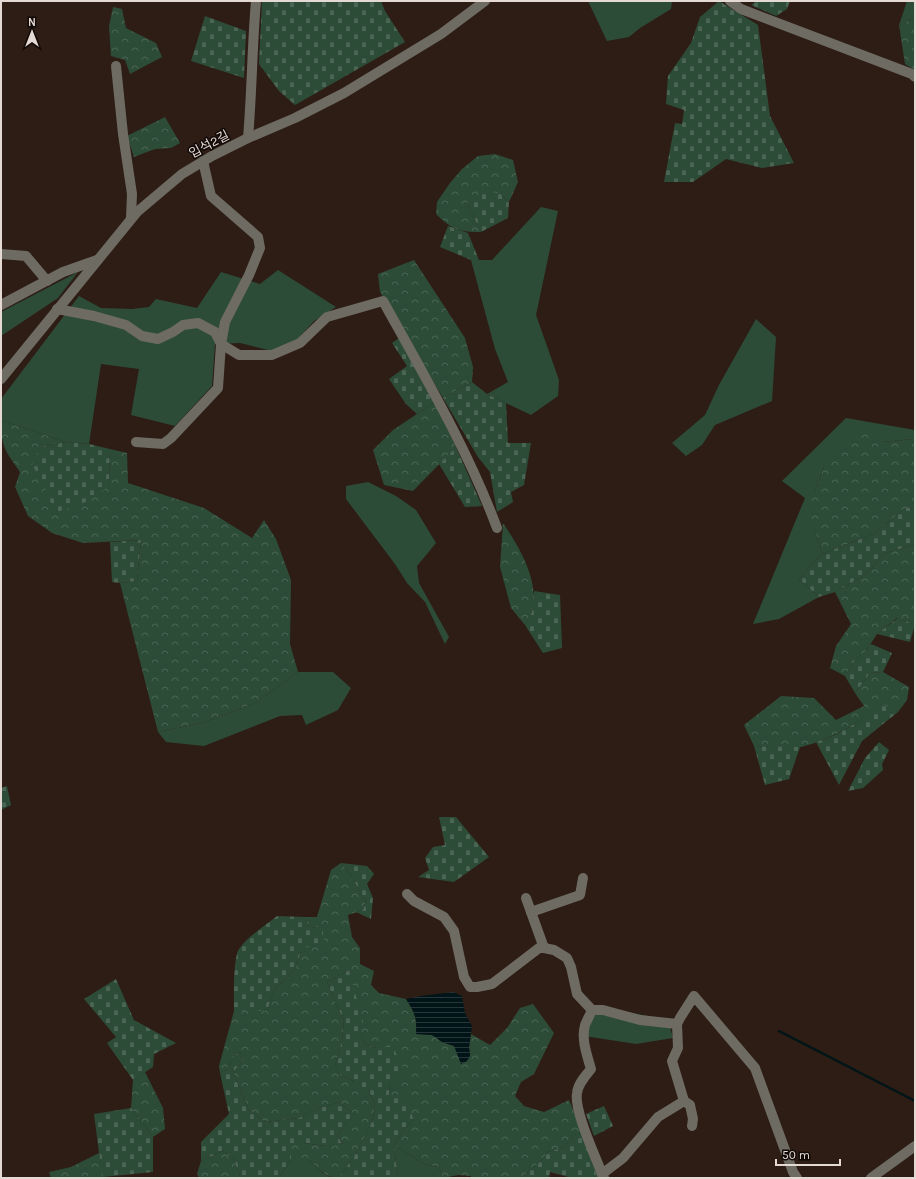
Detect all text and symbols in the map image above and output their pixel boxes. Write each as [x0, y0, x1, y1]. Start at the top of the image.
north arrow [12, 12, 52, 52]
text: N [28, 16, 36, 29]
street label: 입석2길 [186, 127, 232, 161]
scale bar [776, 1141, 840, 1167]
text: 50 m [782, 1148, 810, 1162]

